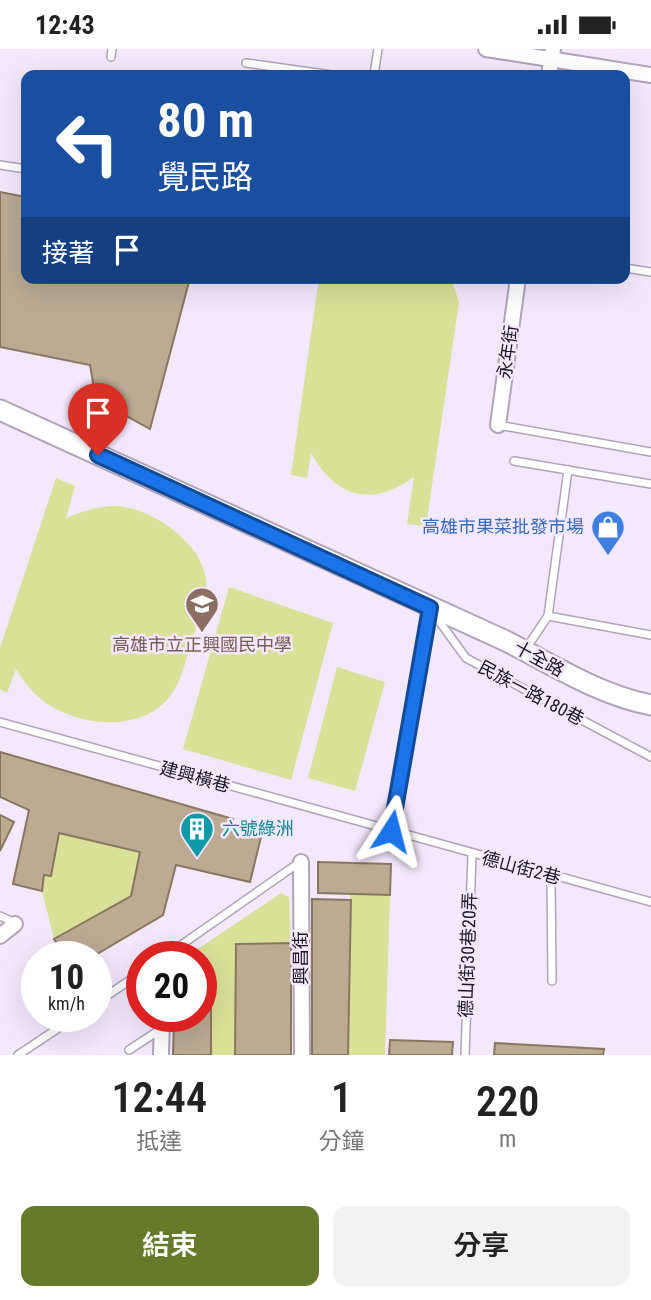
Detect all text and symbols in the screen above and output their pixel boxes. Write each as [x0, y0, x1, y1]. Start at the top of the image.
text: 12:43 [35, 10, 95, 40]
text: 80 m [157, 92, 254, 149]
icon: left [42, 98, 133, 189]
text: 覺民路 [157, 158, 253, 196]
icon: arrive [108, 231, 146, 269]
text: 接著 [42, 238, 94, 268]
street label: 永年街 [493, 324, 522, 380]
pin [68, 383, 128, 455]
icon: arrive [79, 394, 117, 432]
shop icon: 高雄市果菜批發市場 [589, 508, 627, 557]
place label: 高雄市果菜批發市場 [422, 516, 584, 537]
school or university icon: 高雄市立正興國民中學 [183, 585, 221, 634]
place label: 高雄市立正興國民中學 [112, 634, 292, 655]
street label: 十全路 [511, 636, 568, 681]
street label: 民族一路180巷 [475, 656, 588, 729]
street label: 建興橫巷 [158, 757, 233, 796]
position arrow [354, 794, 428, 868]
building icon: 六號綠洲 [178, 810, 216, 859]
place label: 六號綠洲 [222, 818, 294, 839]
street label: 德山街2巷 [479, 847, 563, 888]
street label: 德山街30巷20弄 [455, 892, 480, 1018]
street label: 興昌街 [290, 931, 311, 985]
speed limit sign: 20 [126, 941, 217, 1032]
text: 10 [49, 957, 84, 998]
text: km/h [48, 993, 85, 1014]
text: 12:44 [112, 1073, 207, 1122]
text: 1 [331, 1073, 352, 1122]
text: 220 [476, 1077, 539, 1126]
text: m [499, 1126, 516, 1153]
text: 抵達 [136, 1128, 182, 1155]
text: 分鐘 [319, 1128, 365, 1155]
button: 結束 [21, 1206, 319, 1286]
button: 分享 [333, 1206, 630, 1286]

